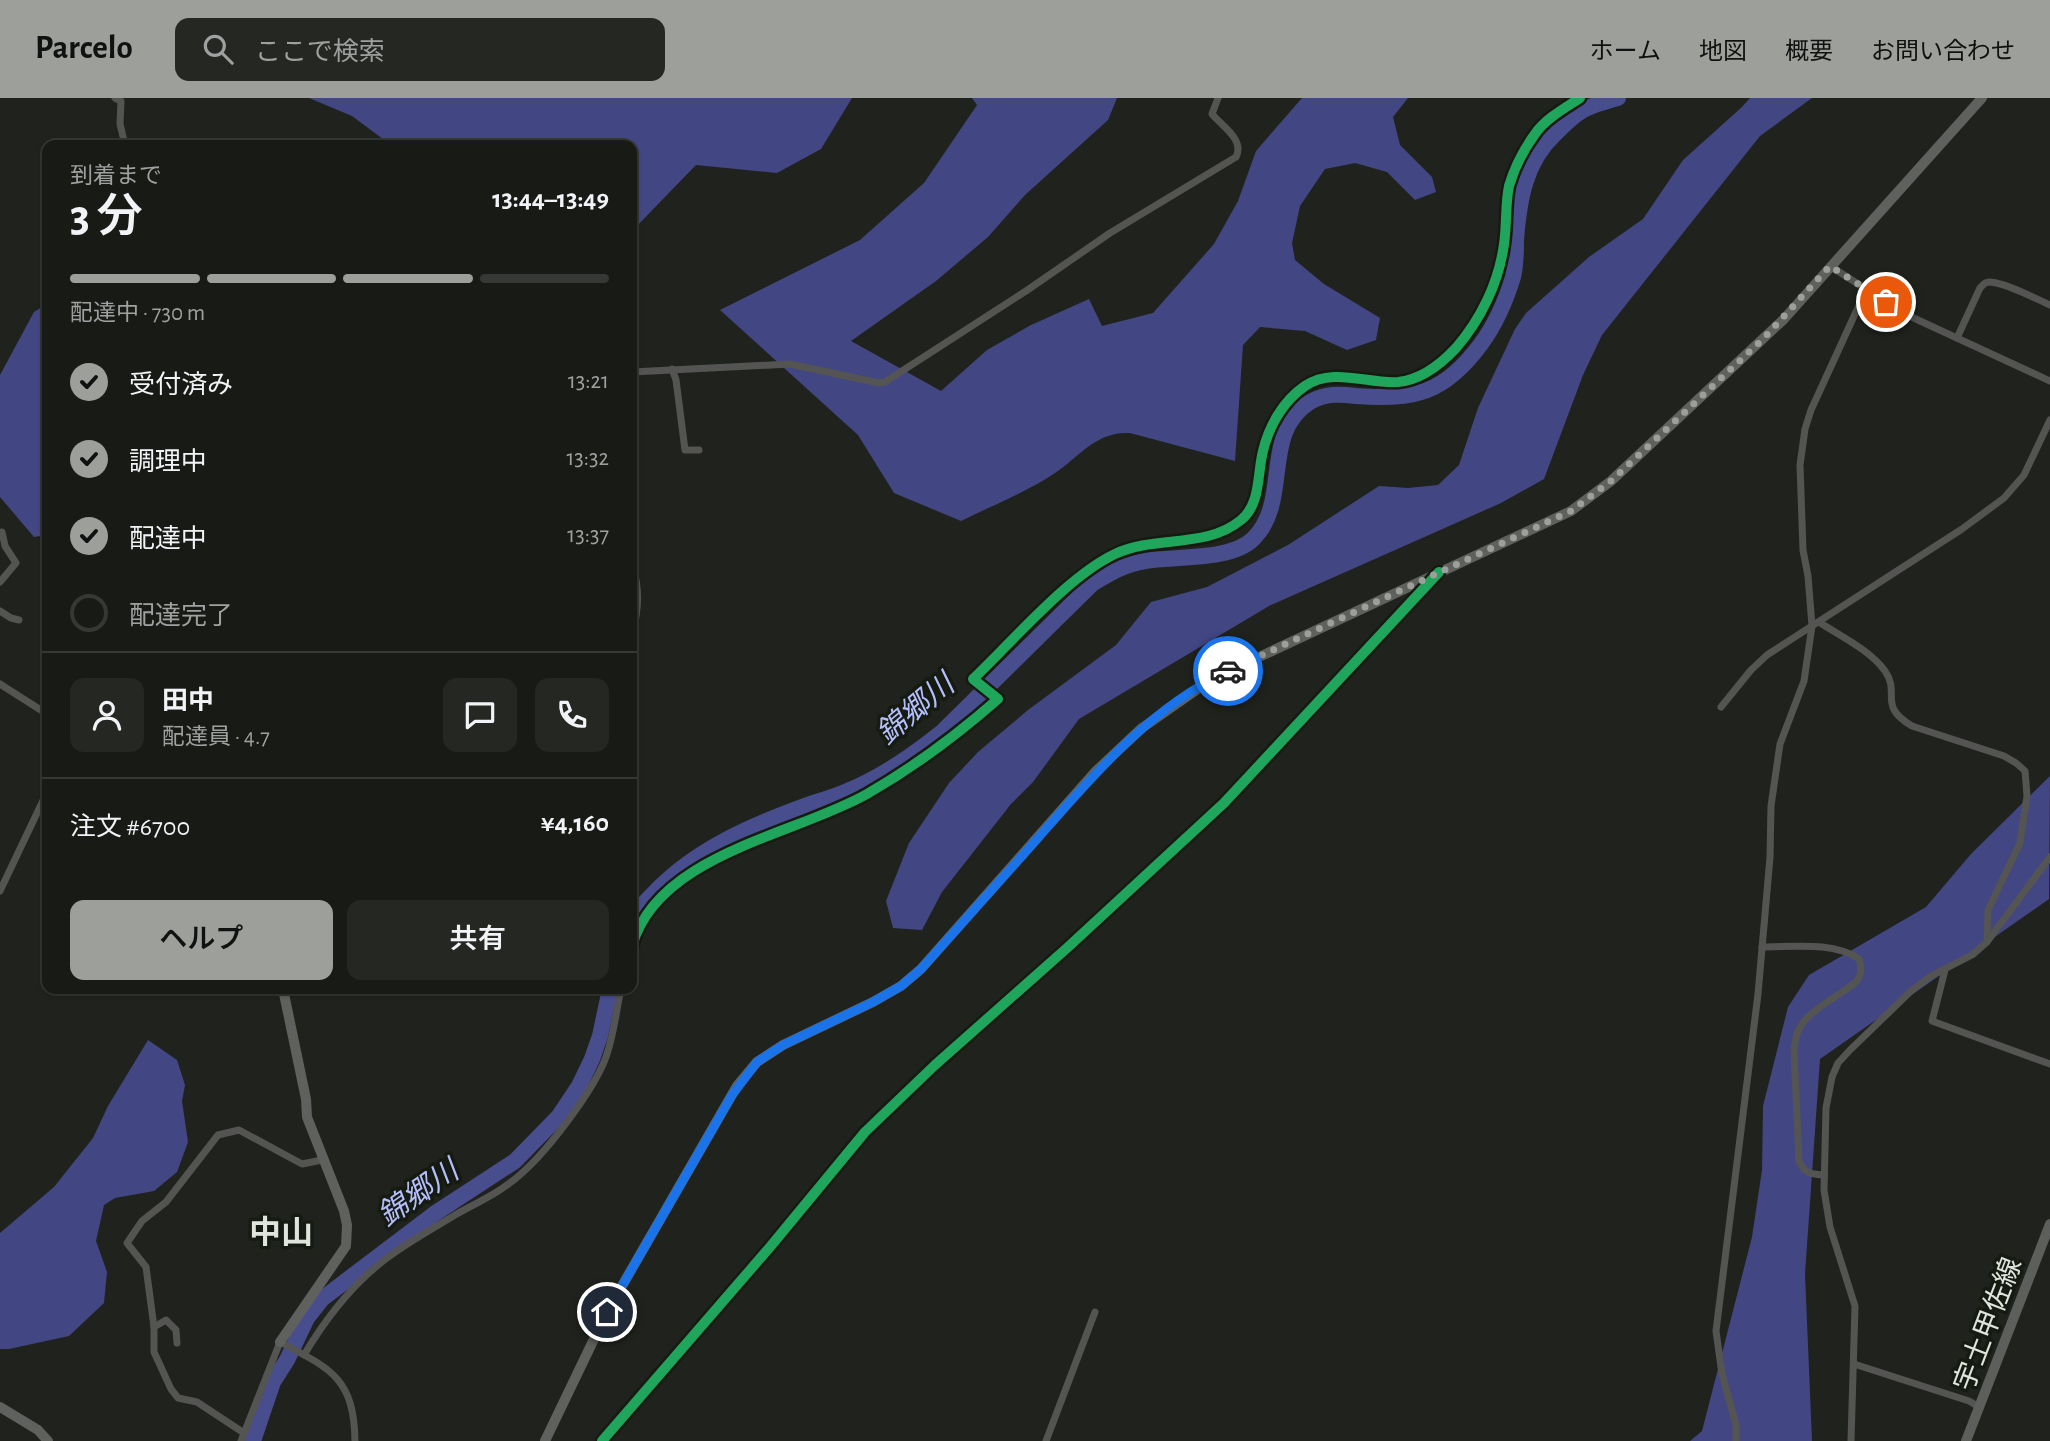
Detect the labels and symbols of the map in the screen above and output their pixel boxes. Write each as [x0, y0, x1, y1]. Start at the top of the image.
pin [1856, 272, 1916, 332]
courier [1193, 636, 1263, 706]
water label: 錦郷川 [870, 666, 962, 750]
water label: 錦郷川 [372, 1152, 466, 1232]
district label: 中山 [249, 1215, 313, 1249]
street label: 宇土甲佐線 [1949, 1254, 2027, 1395]
pin [577, 1282, 637, 1342]

